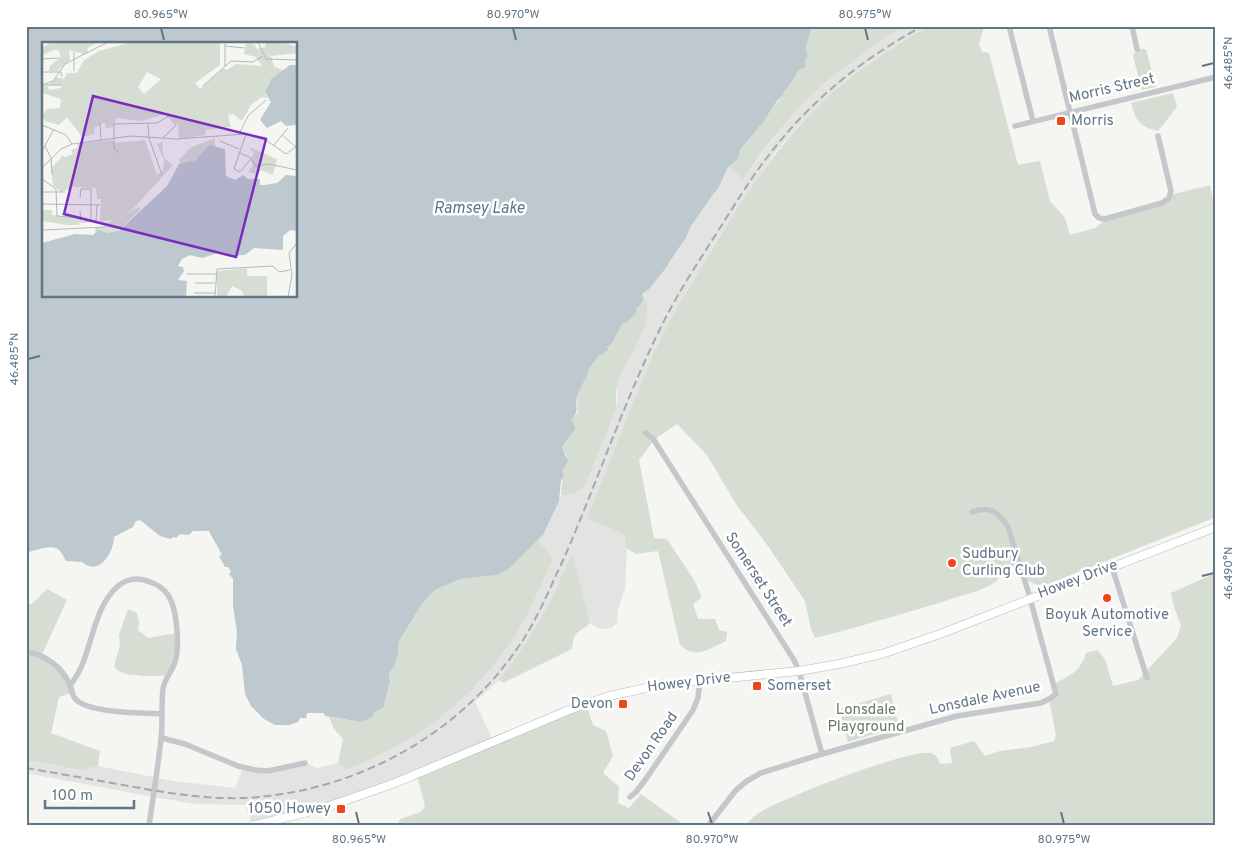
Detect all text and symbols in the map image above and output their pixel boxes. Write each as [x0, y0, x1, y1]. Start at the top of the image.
text: 80.965°W [134, 7, 188, 23]
text: 80.970°W [486, 7, 540, 23]
text: 80.975°W [838, 7, 892, 23]
text: 46.485°N [1221, 37, 1237, 89]
inset map [42, 42, 298, 298]
street label: Morris Street [1067, 70, 1157, 108]
place label: Morris [1071, 112, 1114, 131]
marker: Morris [1055, 115, 1067, 127]
water label: Ramsey Lake [434, 199, 525, 219]
text: 46.485°N [7, 333, 23, 385]
street label: Somerset Street [720, 529, 796, 631]
place label: Sudbury Curling Club [962, 545, 1045, 581]
text: 46.490°N [1221, 547, 1237, 599]
street label: Howey Drive [1035, 556, 1121, 604]
marker: Sudbury Curling Club [946, 557, 958, 569]
marker: Boyuk Automotive Service [1101, 592, 1113, 604]
place label: Boyuk Automotive Service [1045, 606, 1169, 642]
street label: Howey Drive [646, 668, 732, 698]
place label: Somerset [767, 677, 831, 696]
street label: Lonsdale Avenue [928, 678, 1042, 720]
marker: Somerset [751, 680, 763, 692]
place label: Devon [571, 695, 613, 714]
marker: Devon [617, 698, 629, 710]
park label: Lonsdale Playground [827, 701, 905, 737]
street label: Devon Road [621, 709, 683, 785]
scale bar [45, 777, 134, 809]
text: 100 m [52, 787, 93, 806]
place label: 1050 Howey [248, 800, 331, 819]
marker: 1050 Howey [335, 803, 347, 815]
text: 80.965°W [332, 832, 386, 848]
text: 80.970°W [685, 832, 739, 848]
text: 80.975°W [1037, 832, 1091, 848]

